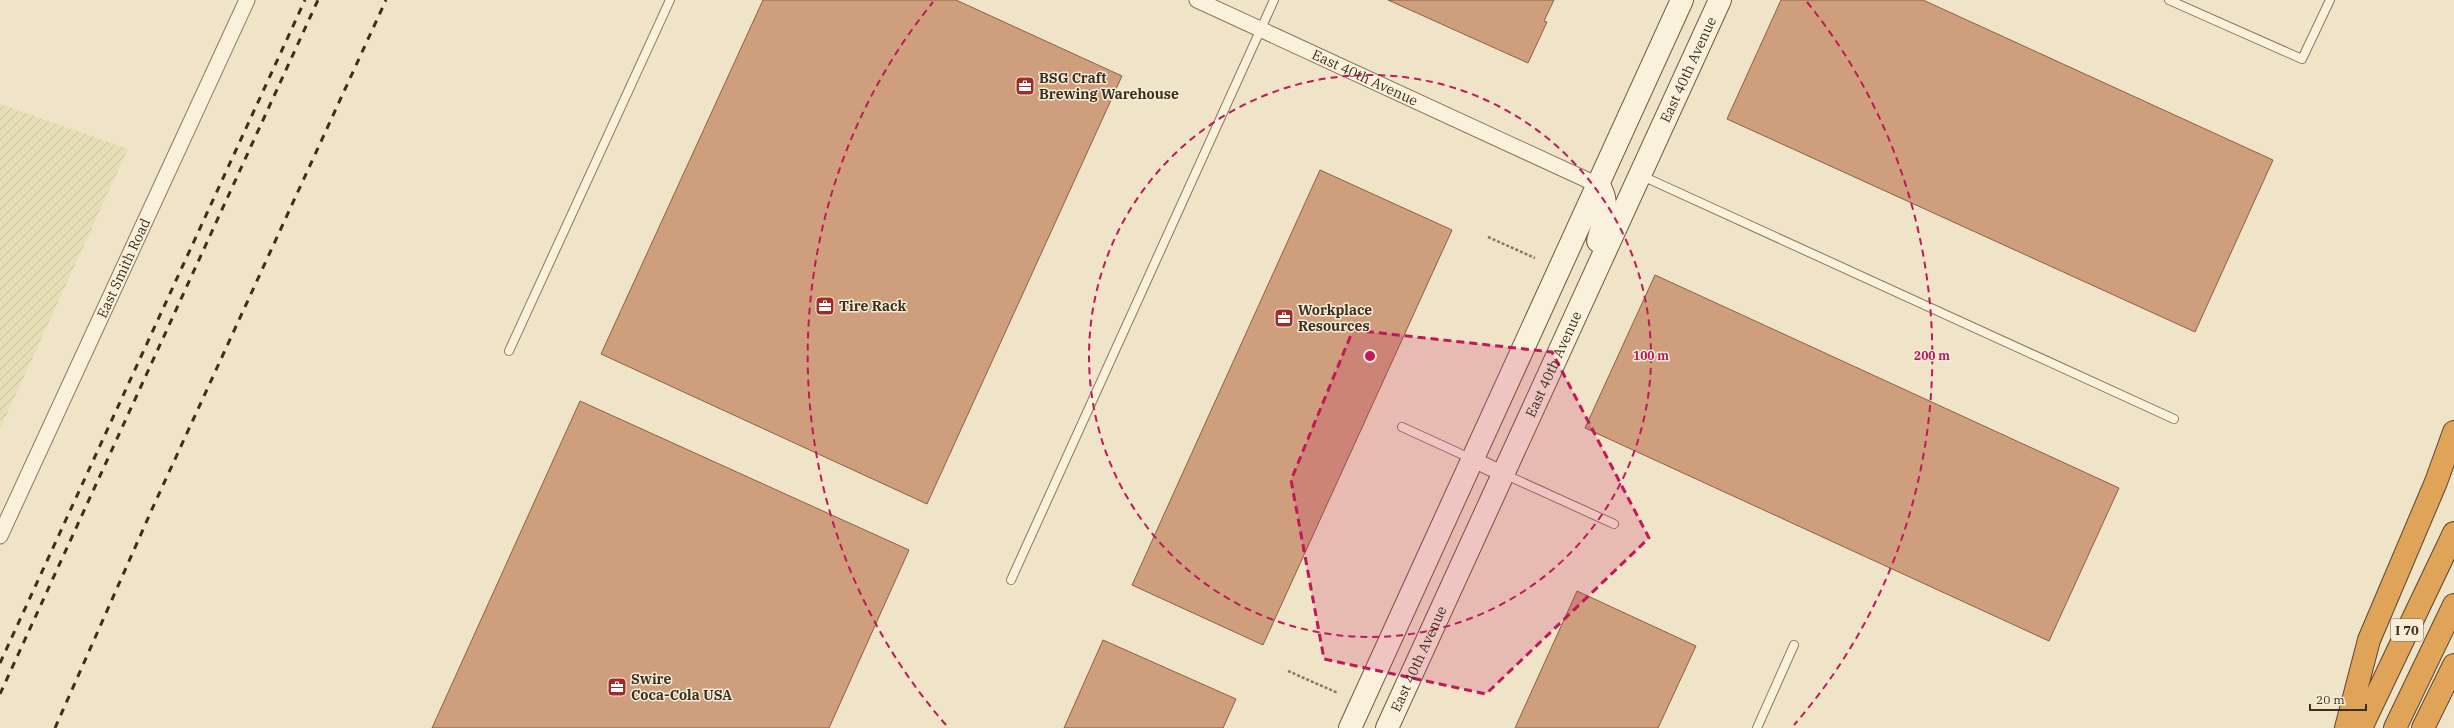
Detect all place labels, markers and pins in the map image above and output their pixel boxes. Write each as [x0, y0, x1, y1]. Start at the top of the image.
place label: BSG Craft Brewing Warehouse [1039, 69, 1179, 103]
office icon: BSG Craft Brewing Warehouse [1014, 75, 1036, 97]
office icon: Tire Rack [814, 295, 836, 317]
place label: Tire Rack [839, 297, 906, 315]
place label: Workplace Resources [1298, 301, 1372, 335]
office icon: Workplace Resources [1273, 307, 1295, 329]
centre of rings [1363, 349, 1377, 363]
place label: Swire Coca-Cola USA [631, 670, 732, 704]
office icon: Swire Coca-Cola USA [606, 676, 628, 698]

